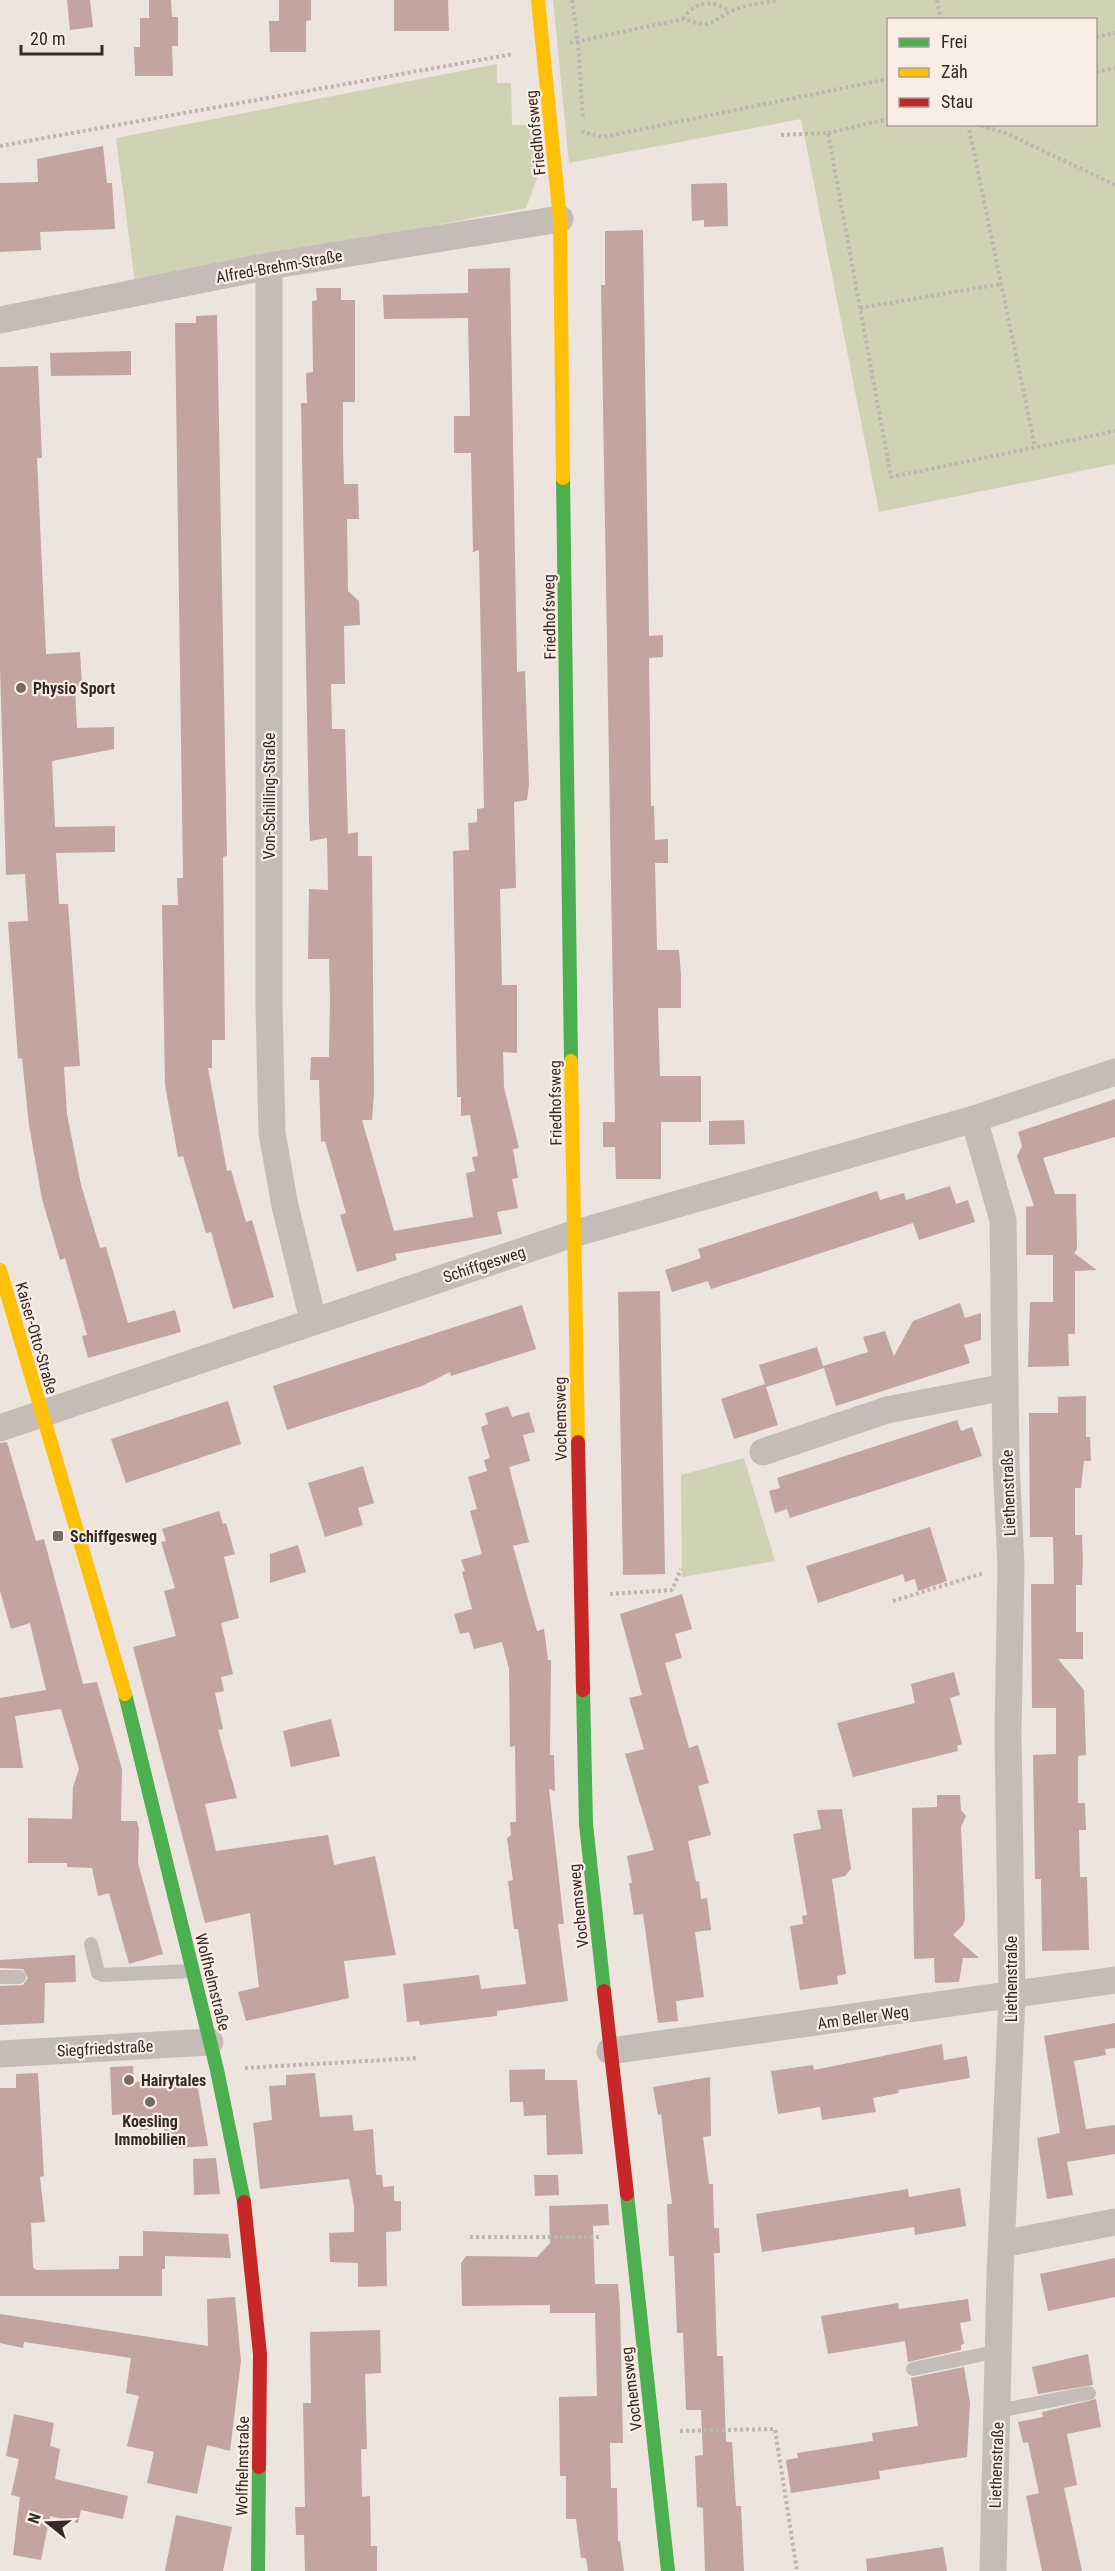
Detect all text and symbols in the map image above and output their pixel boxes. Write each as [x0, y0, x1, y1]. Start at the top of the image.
scale bar [21, 18, 102, 56]
legend [887, 18, 1097, 126]
text: 20 m [30, 28, 65, 49]
text: Frei [941, 31, 967, 52]
text: Zäh [941, 61, 968, 82]
street label: Friedhofsweg [522, 89, 549, 176]
text: Stau [941, 91, 973, 112]
street label: Alfred-Brehm-Straße [214, 246, 344, 287]
street label: Friedhofsweg [539, 574, 560, 660]
place label: Physio Sport [33, 679, 115, 698]
marker: Physio Sport [14, 681, 28, 695]
street label: Von-Schilling-Straße [260, 732, 279, 860]
street label: Friedhofsweg [545, 1060, 566, 1146]
street label: Schiffgesweg [441, 1242, 528, 1287]
street label: Kaiser-Otto-Straße [11, 1280, 62, 1396]
street label: Vochemsweg [550, 1377, 571, 1461]
street label: Liethenstraße [997, 1449, 1020, 1537]
place label: Schiffgesweg [70, 1527, 157, 1546]
marker: Schiffgesweg [51, 1529, 65, 1543]
street label: Vochemsweg [565, 1863, 592, 1949]
street label: Wolfhelmstraße [191, 1931, 234, 2033]
street label: Liethenstraße [1002, 1936, 1021, 2022]
street label: Am Beller Weg [816, 2002, 910, 2033]
street label: Siegfriedstraße [56, 2036, 154, 2061]
place label: Hairytales [141, 2071, 206, 2090]
marker: Hairytales [122, 2073, 136, 2087]
marker: Koesling Immobilien [143, 2095, 157, 2109]
place label: Koesling Immobilien [114, 2112, 186, 2149]
street label: Vochemsweg [617, 2346, 646, 2432]
street label: Wolfhelmstraße [232, 2416, 253, 2516]
street label: Liethenstraße [985, 2421, 1008, 2509]
north arrow [18, 2493, 78, 2553]
text: N [24, 2511, 45, 2526]

